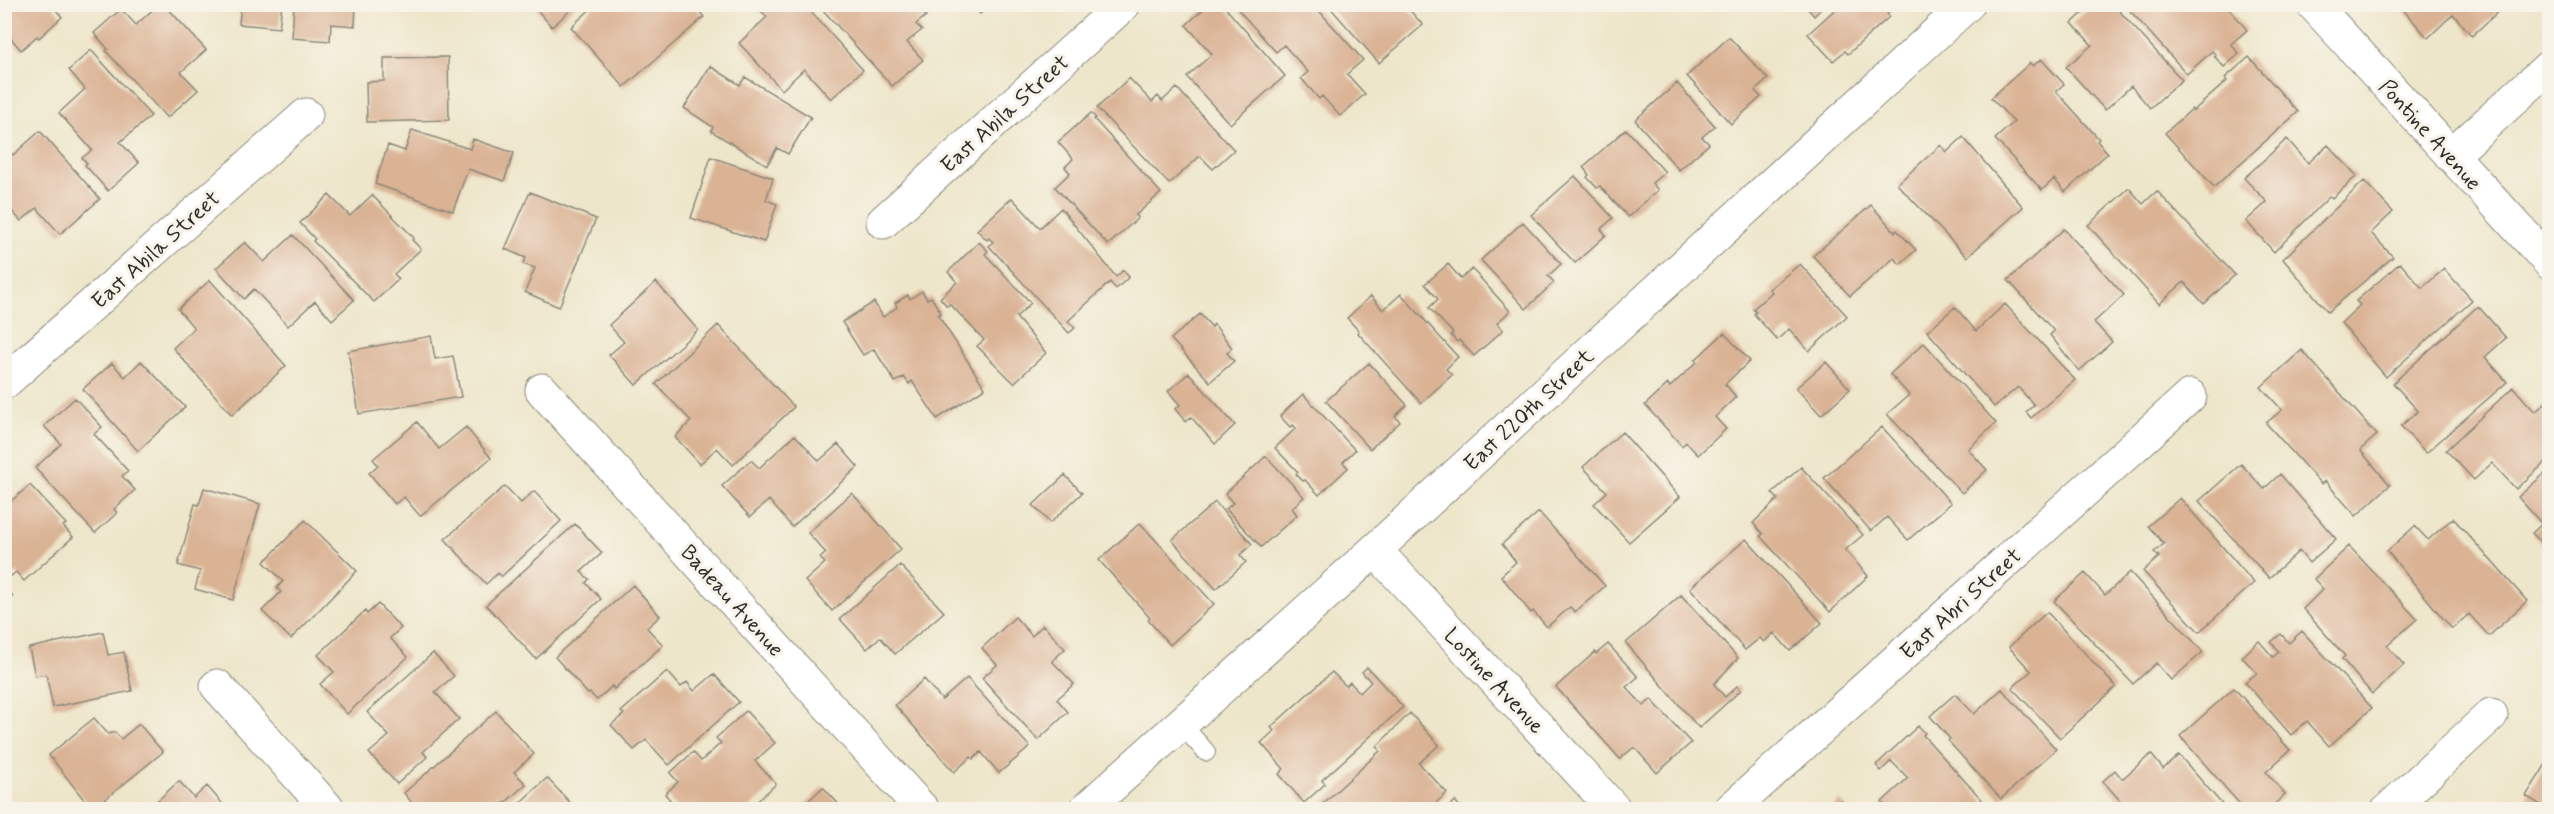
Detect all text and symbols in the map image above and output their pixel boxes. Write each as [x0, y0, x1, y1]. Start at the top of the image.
street label: East Abila Street [935, 49, 1076, 180]
street label: Pontine Avenue [2372, 74, 2487, 197]
street label: East Abila Street [86, 185, 227, 316]
street label: East 220th Street [1458, 343, 1600, 478]
street label: Badeau Avenue [674, 539, 789, 663]
street label: East Abri Street [1895, 542, 2028, 666]
street label: Lostine Avenue [1437, 622, 1550, 740]

